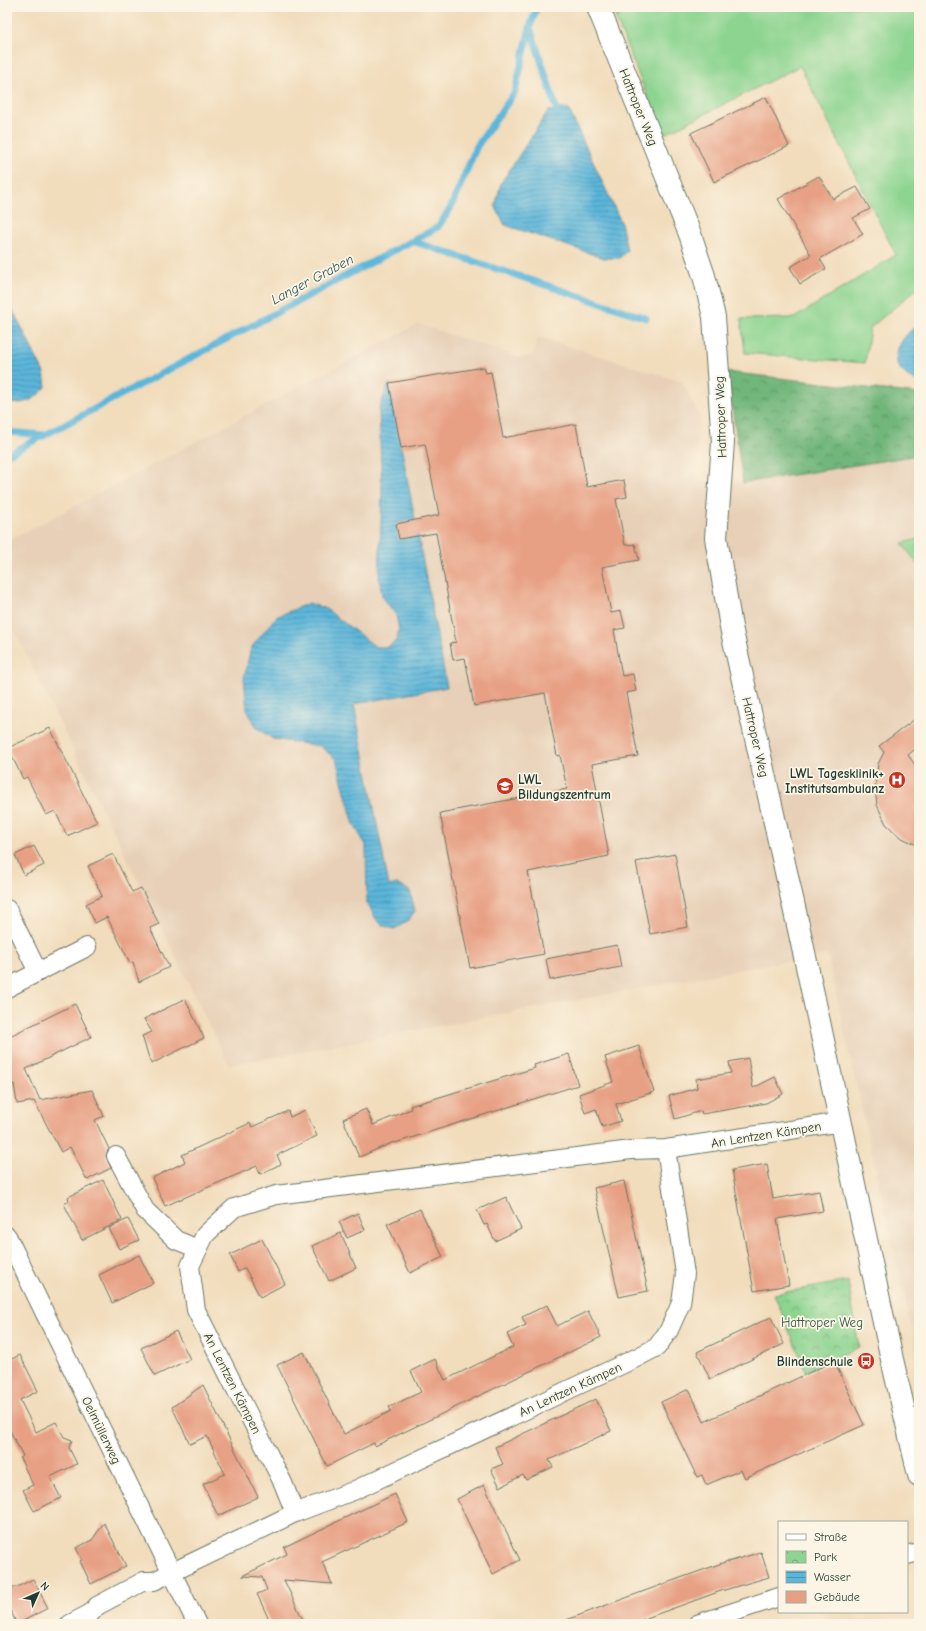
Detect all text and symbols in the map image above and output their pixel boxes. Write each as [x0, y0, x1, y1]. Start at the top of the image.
street label: Hattroper Weg [616, 66, 661, 148]
water label: Langer Graben [268, 250, 357, 308]
street label: Hattroper Weg [712, 376, 729, 458]
street label: Hattroper Weg [739, 695, 772, 779]
place label: LWL Tagesklinik+ Institutsambulanz [785, 766, 884, 796]
hospital icon: LWL Tagesklinik+ Institutsambulanz [887, 770, 907, 790]
place label: LWL Bildungszentrum [518, 772, 611, 802]
school or university icon: LWL Bildungszentrum [495, 776, 515, 796]
street label: An Lentzen Kämpen [710, 1118, 822, 1151]
park label: Hattroper Weg [781, 1315, 863, 1330]
street label: An Lentzen Kämpen [201, 1330, 265, 1436]
bus stop icon: Blindenschule [856, 1351, 876, 1371]
place label: Blindenschule [777, 1354, 854, 1369]
street label: An Lentzen Kämpen [517, 1359, 624, 1420]
street label: Oelmüllerweg [79, 1394, 124, 1467]
legend [778, 1521, 908, 1613]
text: Straße [814, 1530, 847, 1544]
text: Park [814, 1550, 837, 1564]
text: Wasser [814, 1570, 851, 1584]
north arrow [18, 1573, 58, 1613]
text: N [38, 1579, 52, 1593]
text: Gebäude [814, 1590, 860, 1604]

